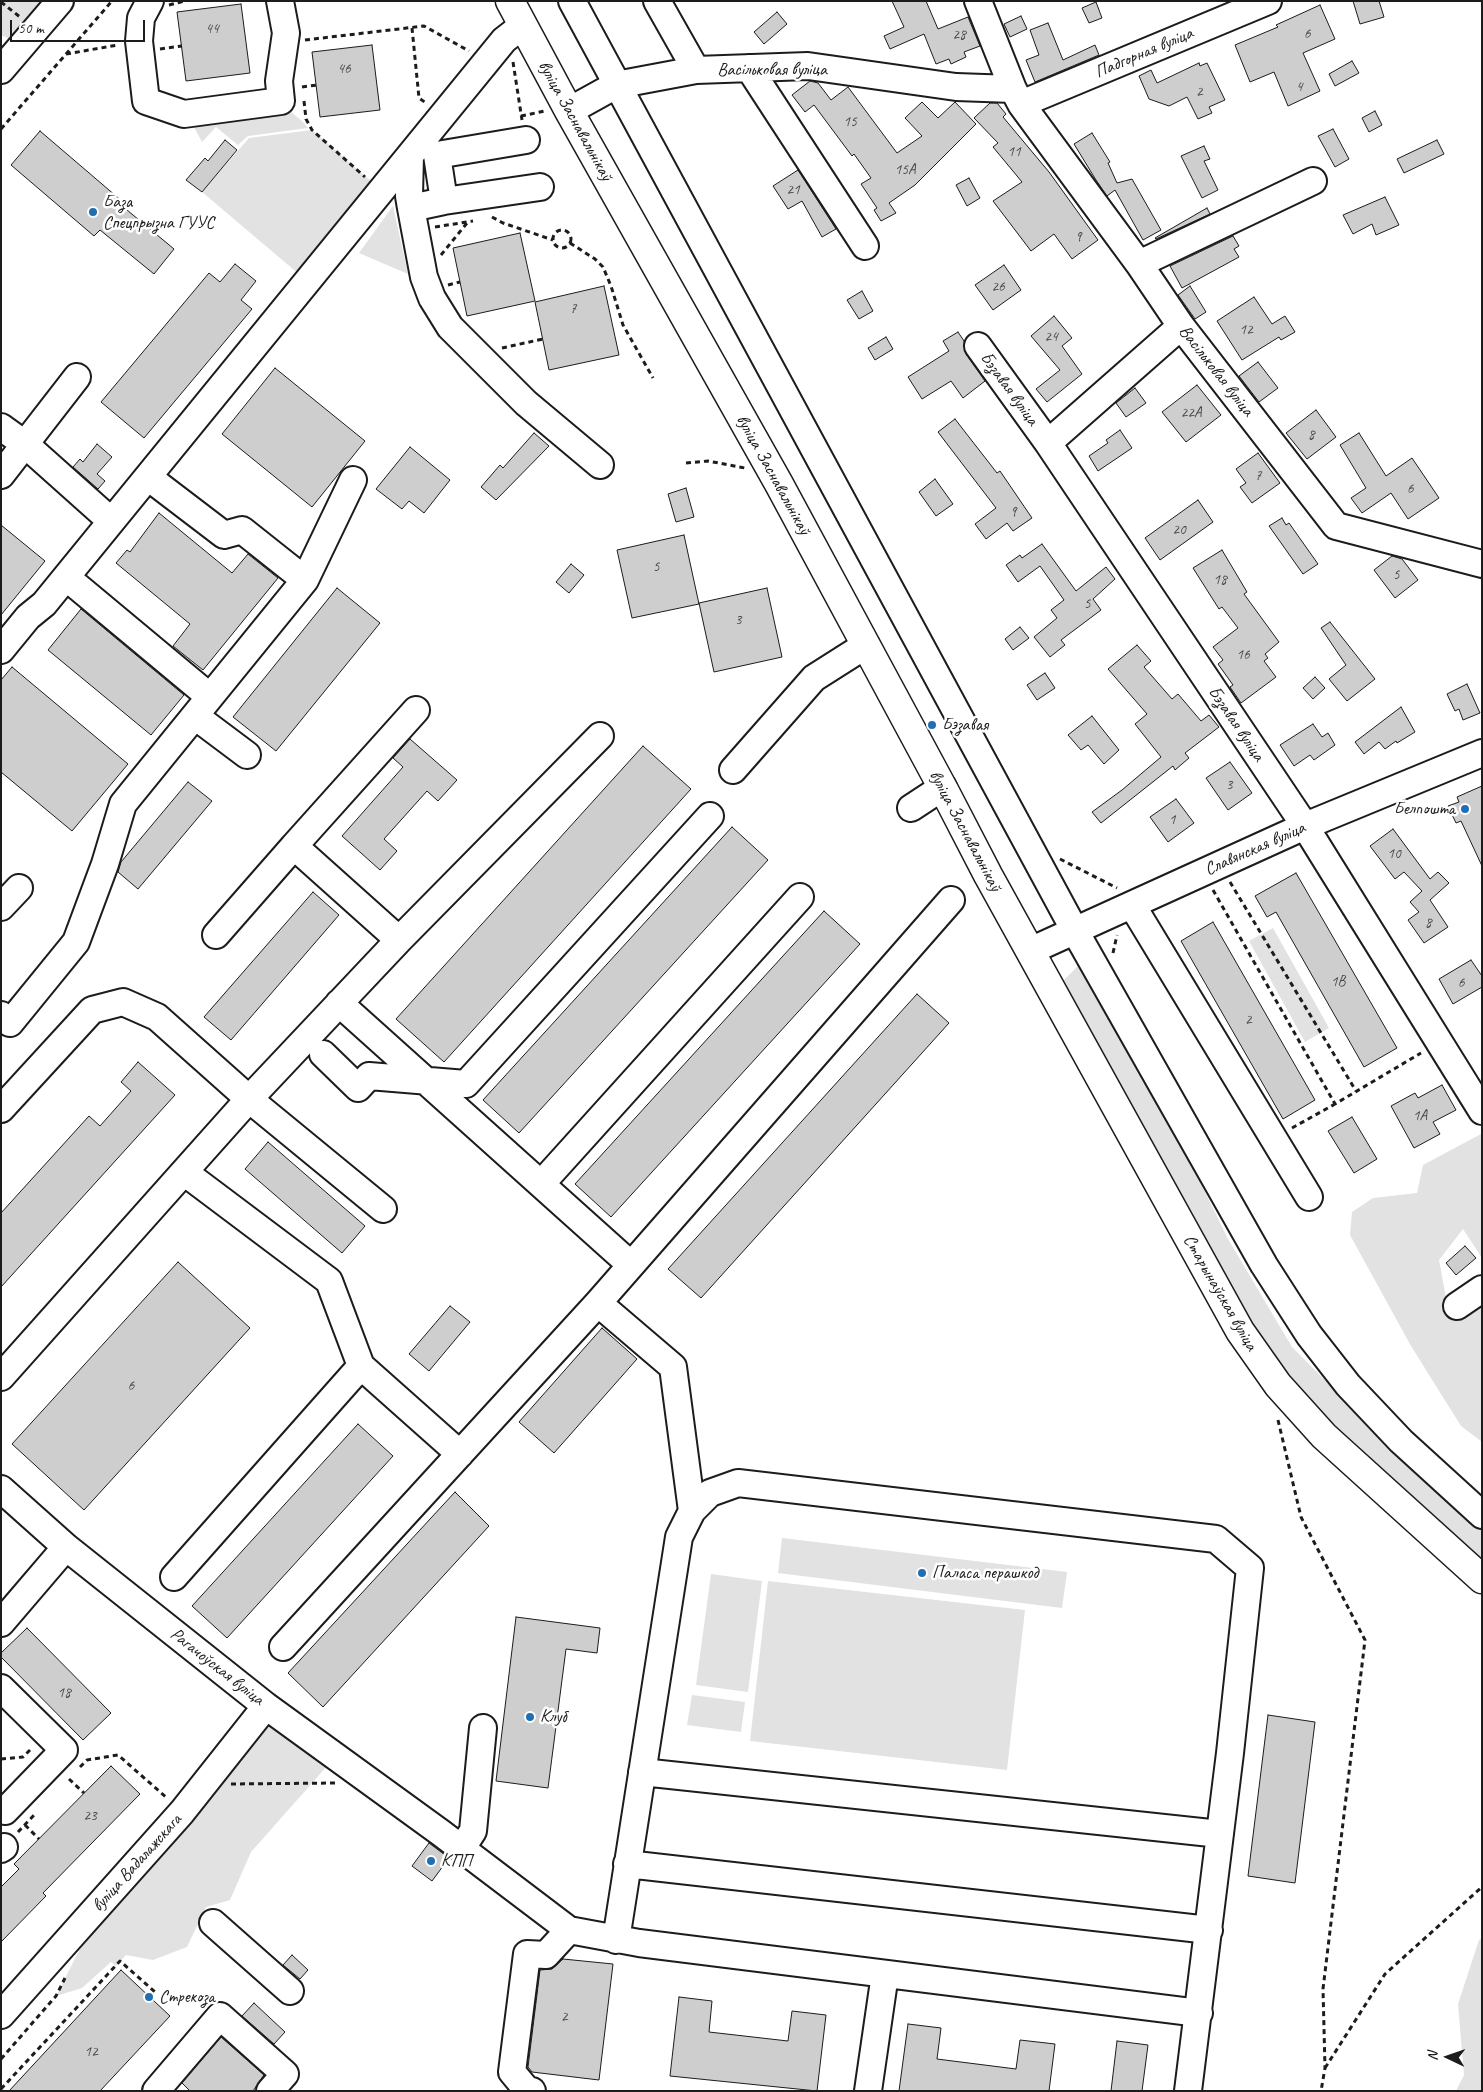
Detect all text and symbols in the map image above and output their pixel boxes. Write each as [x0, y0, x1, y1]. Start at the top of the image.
scale bar [12, 10, 148, 42]
text: 50 m [18, 19, 44, 38]
house number: 44 [205, 20, 219, 38]
street label: Падгорная вуліца [1092, 23, 1196, 83]
house number: 6 [1304, 25, 1310, 43]
house number: 28 [952, 26, 966, 44]
street label: вуліца Заснавальнікаў [533, 57, 617, 185]
street label: Васільковая вуліца [717, 59, 827, 81]
house number: 46 [337, 60, 351, 78]
house number: 4 [1296, 78, 1302, 96]
house number: 2 [1196, 83, 1202, 101]
house number: 15 [843, 113, 857, 131]
house number: 11 [1007, 143, 1021, 161]
house number: 15А [894, 161, 916, 179]
house number: 21 [786, 181, 800, 199]
place label: База Спецпрызна ГУУС [103, 191, 214, 233]
marker: База Спецпрызна ГУУС [87, 206, 99, 218]
house number: 9 [1075, 228, 1081, 246]
house number: 26 [991, 278, 1005, 296]
house number: 7 [570, 300, 576, 318]
street label: Васільковая вуліца [1174, 321, 1258, 421]
house number: 12 [1239, 321, 1253, 339]
house number: 24 [1044, 328, 1058, 346]
street label: Бэзавая вуліца [975, 348, 1043, 430]
house number: 22А [1180, 404, 1202, 422]
street label: вуліца Заснавальнікаў [731, 411, 815, 539]
house number: 8 [1308, 426, 1314, 444]
house number: 7 [1255, 467, 1261, 485]
house number: 6 [1407, 480, 1413, 498]
house number: 9 [1010, 503, 1016, 521]
house number: 20 [1172, 521, 1186, 539]
house number: 5 [653, 558, 659, 576]
house number: 5 [1393, 566, 1399, 584]
house number: 18 [1213, 571, 1227, 589]
house number: 5 [1084, 595, 1090, 613]
house number: 3 [735, 611, 741, 629]
house number: 16 [1236, 646, 1250, 664]
street label: Бэзавая вуліца [1203, 682, 1269, 766]
place label: Бэзавая [942, 714, 988, 736]
marker: Бэзавая [926, 719, 938, 731]
street label: вуліца Заснавальнікаў [924, 767, 1006, 895]
house number: 3 [1226, 776, 1232, 794]
place label: Белпошта [1394, 798, 1455, 820]
marker: Белпошта [1459, 803, 1471, 815]
house number: 1 [1169, 811, 1175, 829]
street label: Славянская вуліца [1201, 817, 1309, 881]
house number: 10 [1387, 845, 1401, 863]
house number: 8 [1425, 914, 1431, 932]
house number: 1В [1331, 973, 1345, 991]
house number: 6 [1458, 974, 1464, 992]
house number: 2 [1245, 1011, 1251, 1029]
house number: 1А [1413, 1107, 1427, 1125]
street label: Старынаўская вуліца [1178, 1231, 1262, 1355]
house number: 6 [128, 1377, 134, 1395]
place label: Паласа перашкод [932, 1562, 1038, 1584]
marker: Паласа перашкод [916, 1567, 928, 1579]
street label: Рагачоўская вуліца [166, 1624, 268, 1710]
house number: 18 [57, 1684, 71, 1702]
place label: Клуб [540, 1706, 566, 1728]
marker: Клуб [524, 1711, 536, 1723]
house number: 23 [83, 1807, 97, 1825]
street label: вуліца Вадалажскага [87, 1810, 187, 1916]
place label: КПП [441, 1850, 472, 1872]
marker: КПП [425, 1855, 437, 1867]
place label: Стрекоза [159, 1986, 215, 2008]
marker: Стрекоза [143, 1991, 155, 2003]
house number: 2 [561, 2008, 567, 2026]
north arrow [1423, 2032, 1473, 2082]
house number: 12 [84, 2043, 98, 2061]
text: N [1424, 2051, 1441, 2061]

